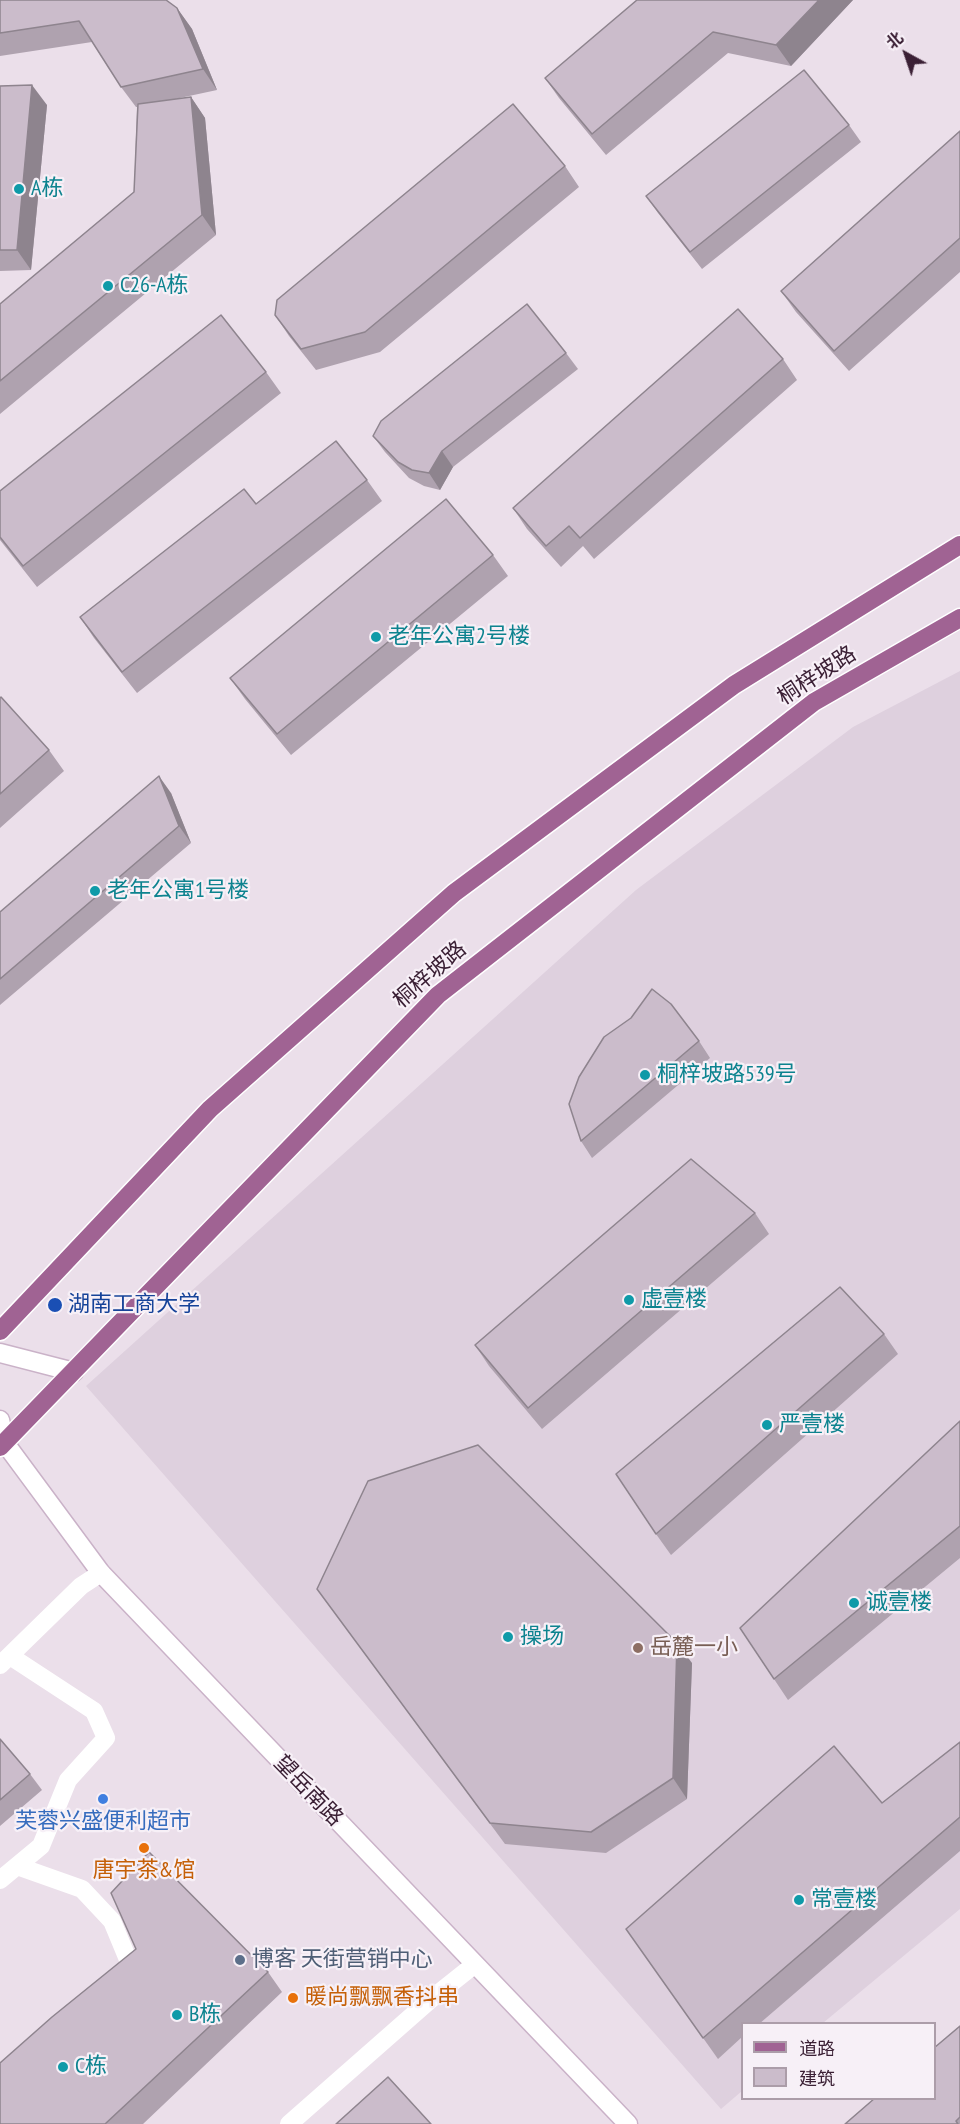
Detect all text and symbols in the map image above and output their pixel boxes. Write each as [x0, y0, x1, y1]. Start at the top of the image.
north arrow [876, 24, 936, 84]
text: 北 [882, 27, 907, 53]
place label: A栋 [31, 176, 63, 202]
marker: A栋 [12, 182, 26, 196]
place label: C26-A栋 [120, 273, 189, 299]
marker: C26-A栋 [101, 279, 115, 293]
place label: 老年公寓2号楼 [388, 624, 530, 650]
marker: 老年公寓2号楼 [369, 630, 383, 644]
street label: 桐梓坡路 [773, 641, 861, 711]
place label: 老年公寓1号楼 [107, 878, 249, 904]
marker: 老年公寓1号楼 [88, 884, 102, 898]
street label: 桐梓坡路 [388, 936, 472, 1014]
place label: 桐梓坡路539号 [657, 1062, 797, 1088]
marker: 桐梓坡路539号 [638, 1068, 652, 1082]
place label: 虚壹楼 [641, 1287, 707, 1313]
place label: 湖南工商大学 [68, 1292, 200, 1318]
marker: 虚壹楼 [622, 1293, 636, 1307]
marker: 湖南工商大学 [46, 1296, 64, 1314]
place label: 严壹楼 [779, 1412, 845, 1438]
marker: 严壹楼 [760, 1418, 774, 1432]
place label: 诚壹楼 [866, 1590, 932, 1616]
marker: 诚壹楼 [847, 1596, 861, 1610]
place label: 操场 [520, 1624, 564, 1650]
marker: 操场 [501, 1630, 515, 1644]
place label: 岳麓一小 [650, 1635, 738, 1661]
marker: 岳麓一小 [631, 1641, 645, 1655]
street label: 望岳南路 [268, 1750, 348, 1832]
marker: 芙蓉兴盛便利超市 [96, 1792, 110, 1806]
place label: 芙蓉兴盛便利超市 [15, 1809, 191, 1835]
marker: 唐宇茶&馆 [137, 1841, 151, 1855]
place label: 唐宇茶&馆 [93, 1858, 195, 1884]
place label: 常壹楼 [811, 1887, 877, 1913]
marker: 常壹楼 [792, 1893, 806, 1907]
place label: 博客 天街营销中心 [252, 1947, 433, 1973]
marker: 博客 天街营销中心 [233, 1953, 247, 1967]
place label: 暖尚飘飘香抖串 [305, 1985, 459, 2011]
marker: 暖尚飘飘香抖串 [286, 1991, 300, 2005]
place label: B栋 [189, 2002, 221, 2028]
marker: B栋 [170, 2008, 184, 2022]
legend [741, 2022, 936, 2100]
text: 道路 [799, 2037, 835, 2060]
place label: C栋 [75, 2054, 107, 2080]
marker: C栋 [56, 2060, 70, 2074]
text: 建筑 [799, 2067, 835, 2090]

